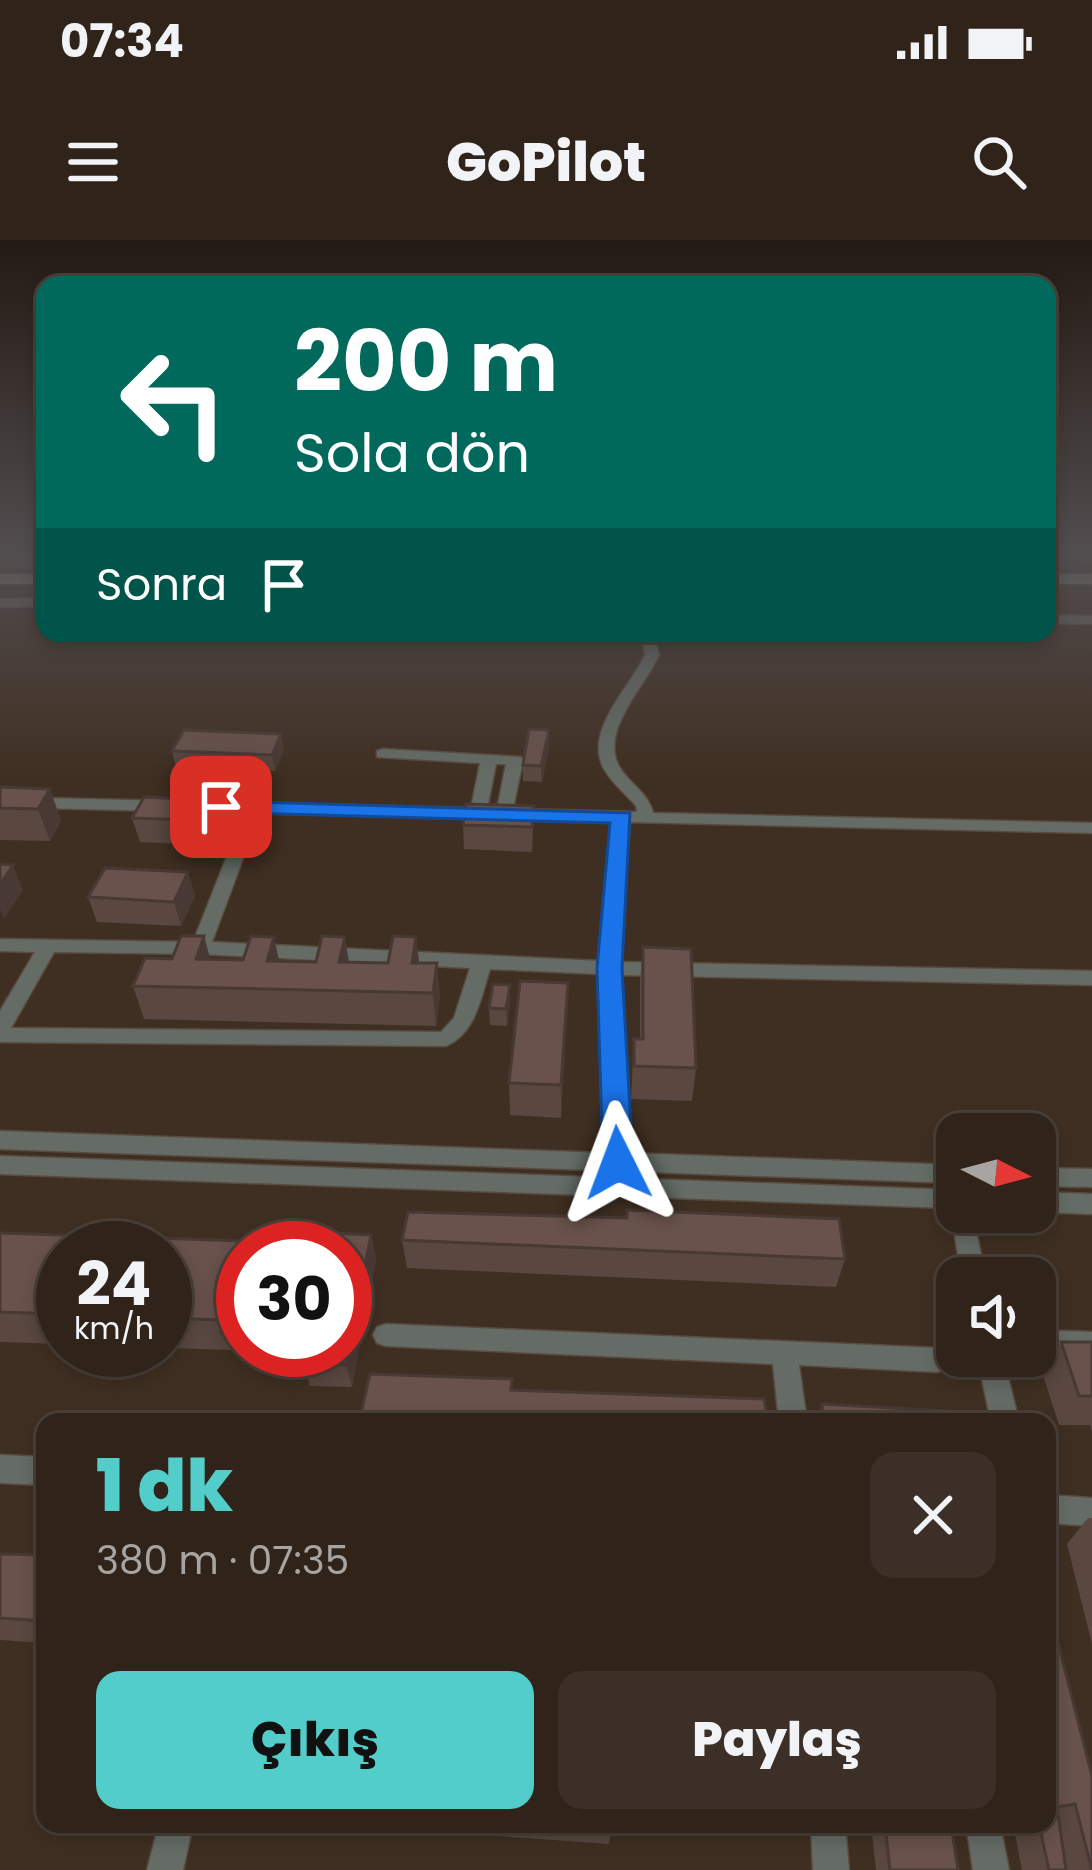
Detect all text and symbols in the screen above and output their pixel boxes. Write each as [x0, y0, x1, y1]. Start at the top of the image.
text: 07:34 [60, 10, 184, 73]
text: GoPilot [446, 124, 646, 200]
icon: menu [60, 129, 126, 195]
icon: search [966, 129, 1032, 195]
text: 200 m [294, 303, 558, 420]
icon: left [96, 324, 252, 480]
text: Sola dön [294, 415, 530, 491]
icon: arrive [251, 552, 317, 618]
text: Sonra [96, 553, 227, 616]
pin [170, 756, 272, 858]
icon: arrive [188, 774, 254, 840]
position arrow [555, 1100, 681, 1226]
north arrow [936, 1113, 1056, 1233]
map controls [936, 1113, 1056, 1377]
speed limit sign: 30 [216, 1221, 372, 1377]
text: 24 [77, 1242, 151, 1326]
button: sound [936, 1257, 1056, 1377]
text: km/h [74, 1307, 154, 1350]
text: 1 dk [96, 1435, 233, 1536]
button: close [870, 1452, 996, 1578]
text: 380 m · 07:35 [96, 1533, 349, 1588]
button: Çıkış [96, 1671, 534, 1809]
button: Paylaş [558, 1671, 996, 1809]

